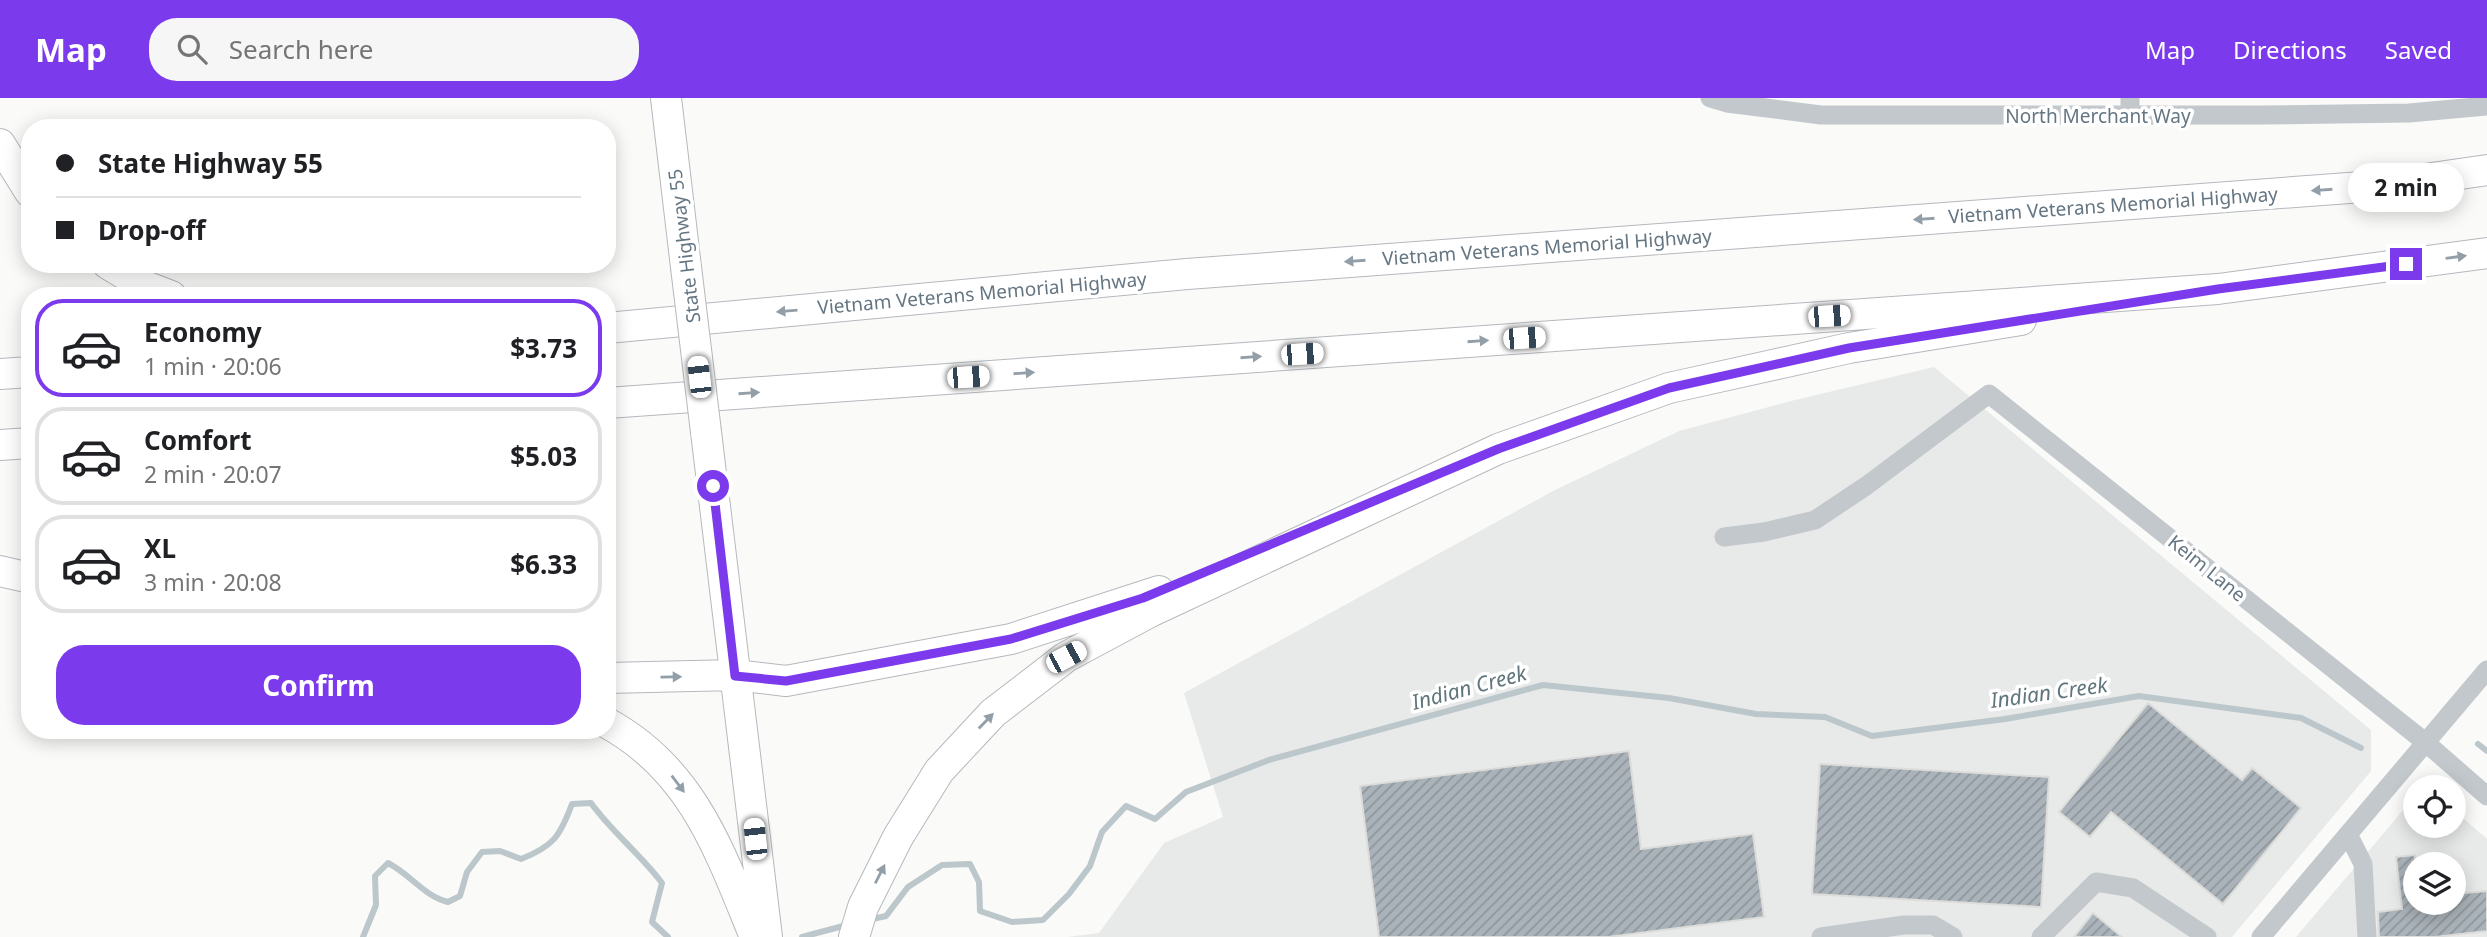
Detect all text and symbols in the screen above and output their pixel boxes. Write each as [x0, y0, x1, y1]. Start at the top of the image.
search box [149, 18, 639, 81]
text: Map [35, 27, 107, 72]
icon: search [173, 30, 211, 68]
text: Search here [229, 31, 373, 67]
text: Map [2145, 33, 2195, 66]
text: Directions [2233, 33, 2347, 66]
text: Saved [2385, 33, 2452, 66]
street label: North Merchant Way [2005, 103, 2191, 129]
text: State Highway 55 [98, 145, 323, 181]
callout: 2 min [2348, 162, 2464, 212]
street label: State Highway 55 [662, 168, 706, 324]
text: 2 min [2374, 171, 2438, 203]
street label: Vietnam Veterans Memorial Highway [1947, 180, 2279, 229]
one-way arrow [2311, 184, 2333, 195]
text: Drop-off [98, 212, 205, 248]
one-way arrow [1913, 214, 1935, 225]
street label: Vietnam Veterans Memorial Highway [1381, 222, 1713, 271]
route end [2390, 248, 2422, 280]
one-way arrow [2445, 252, 2467, 263]
one-way arrow [1344, 256, 1366, 267]
street label: Vietnam Veterans Memorial Highway [816, 266, 1148, 320]
car [1808, 304, 1851, 328]
one-way arrow [776, 306, 798, 317]
text: Economy [144, 314, 262, 350]
icon: car [60, 317, 123, 380]
car [1503, 326, 1546, 350]
text: $3.73 [510, 330, 577, 366]
one-way arrow [1468, 335, 1490, 346]
car [1281, 342, 1324, 366]
text: 1 min · 20:06 [144, 350, 282, 382]
one-way arrow [1241, 351, 1263, 362]
car [687, 355, 712, 399]
car [947, 365, 990, 389]
one-way arrow [1014, 367, 1036, 378]
one-way arrow [738, 387, 760, 398]
text: Comfort [144, 422, 252, 458]
icon: car [60, 425, 123, 488]
text: $5.03 [510, 438, 577, 474]
text: 2 min · 20:07 [144, 458, 282, 490]
route start [697, 470, 729, 502]
street label: Keim Lane [2163, 529, 2251, 607]
text: XL [144, 530, 176, 566]
icon: car [60, 533, 123, 596]
text: $6.33 [510, 546, 577, 582]
text: 3 min · 20:08 [144, 566, 282, 598]
car [1043, 638, 1090, 676]
button: Confirm [56, 645, 581, 725]
water label: Indian Creek [1408, 658, 1531, 716]
water label: Indian Creek [1988, 670, 2111, 714]
one-way arrow [660, 671, 682, 683]
one-way arrow [977, 713, 993, 730]
one-way arrow [671, 774, 685, 793]
map controls [2403, 775, 2466, 915]
button: locate [2403, 775, 2466, 838]
car [743, 817, 768, 861]
button: layers [2403, 852, 2466, 915]
one-way arrow [874, 864, 885, 884]

